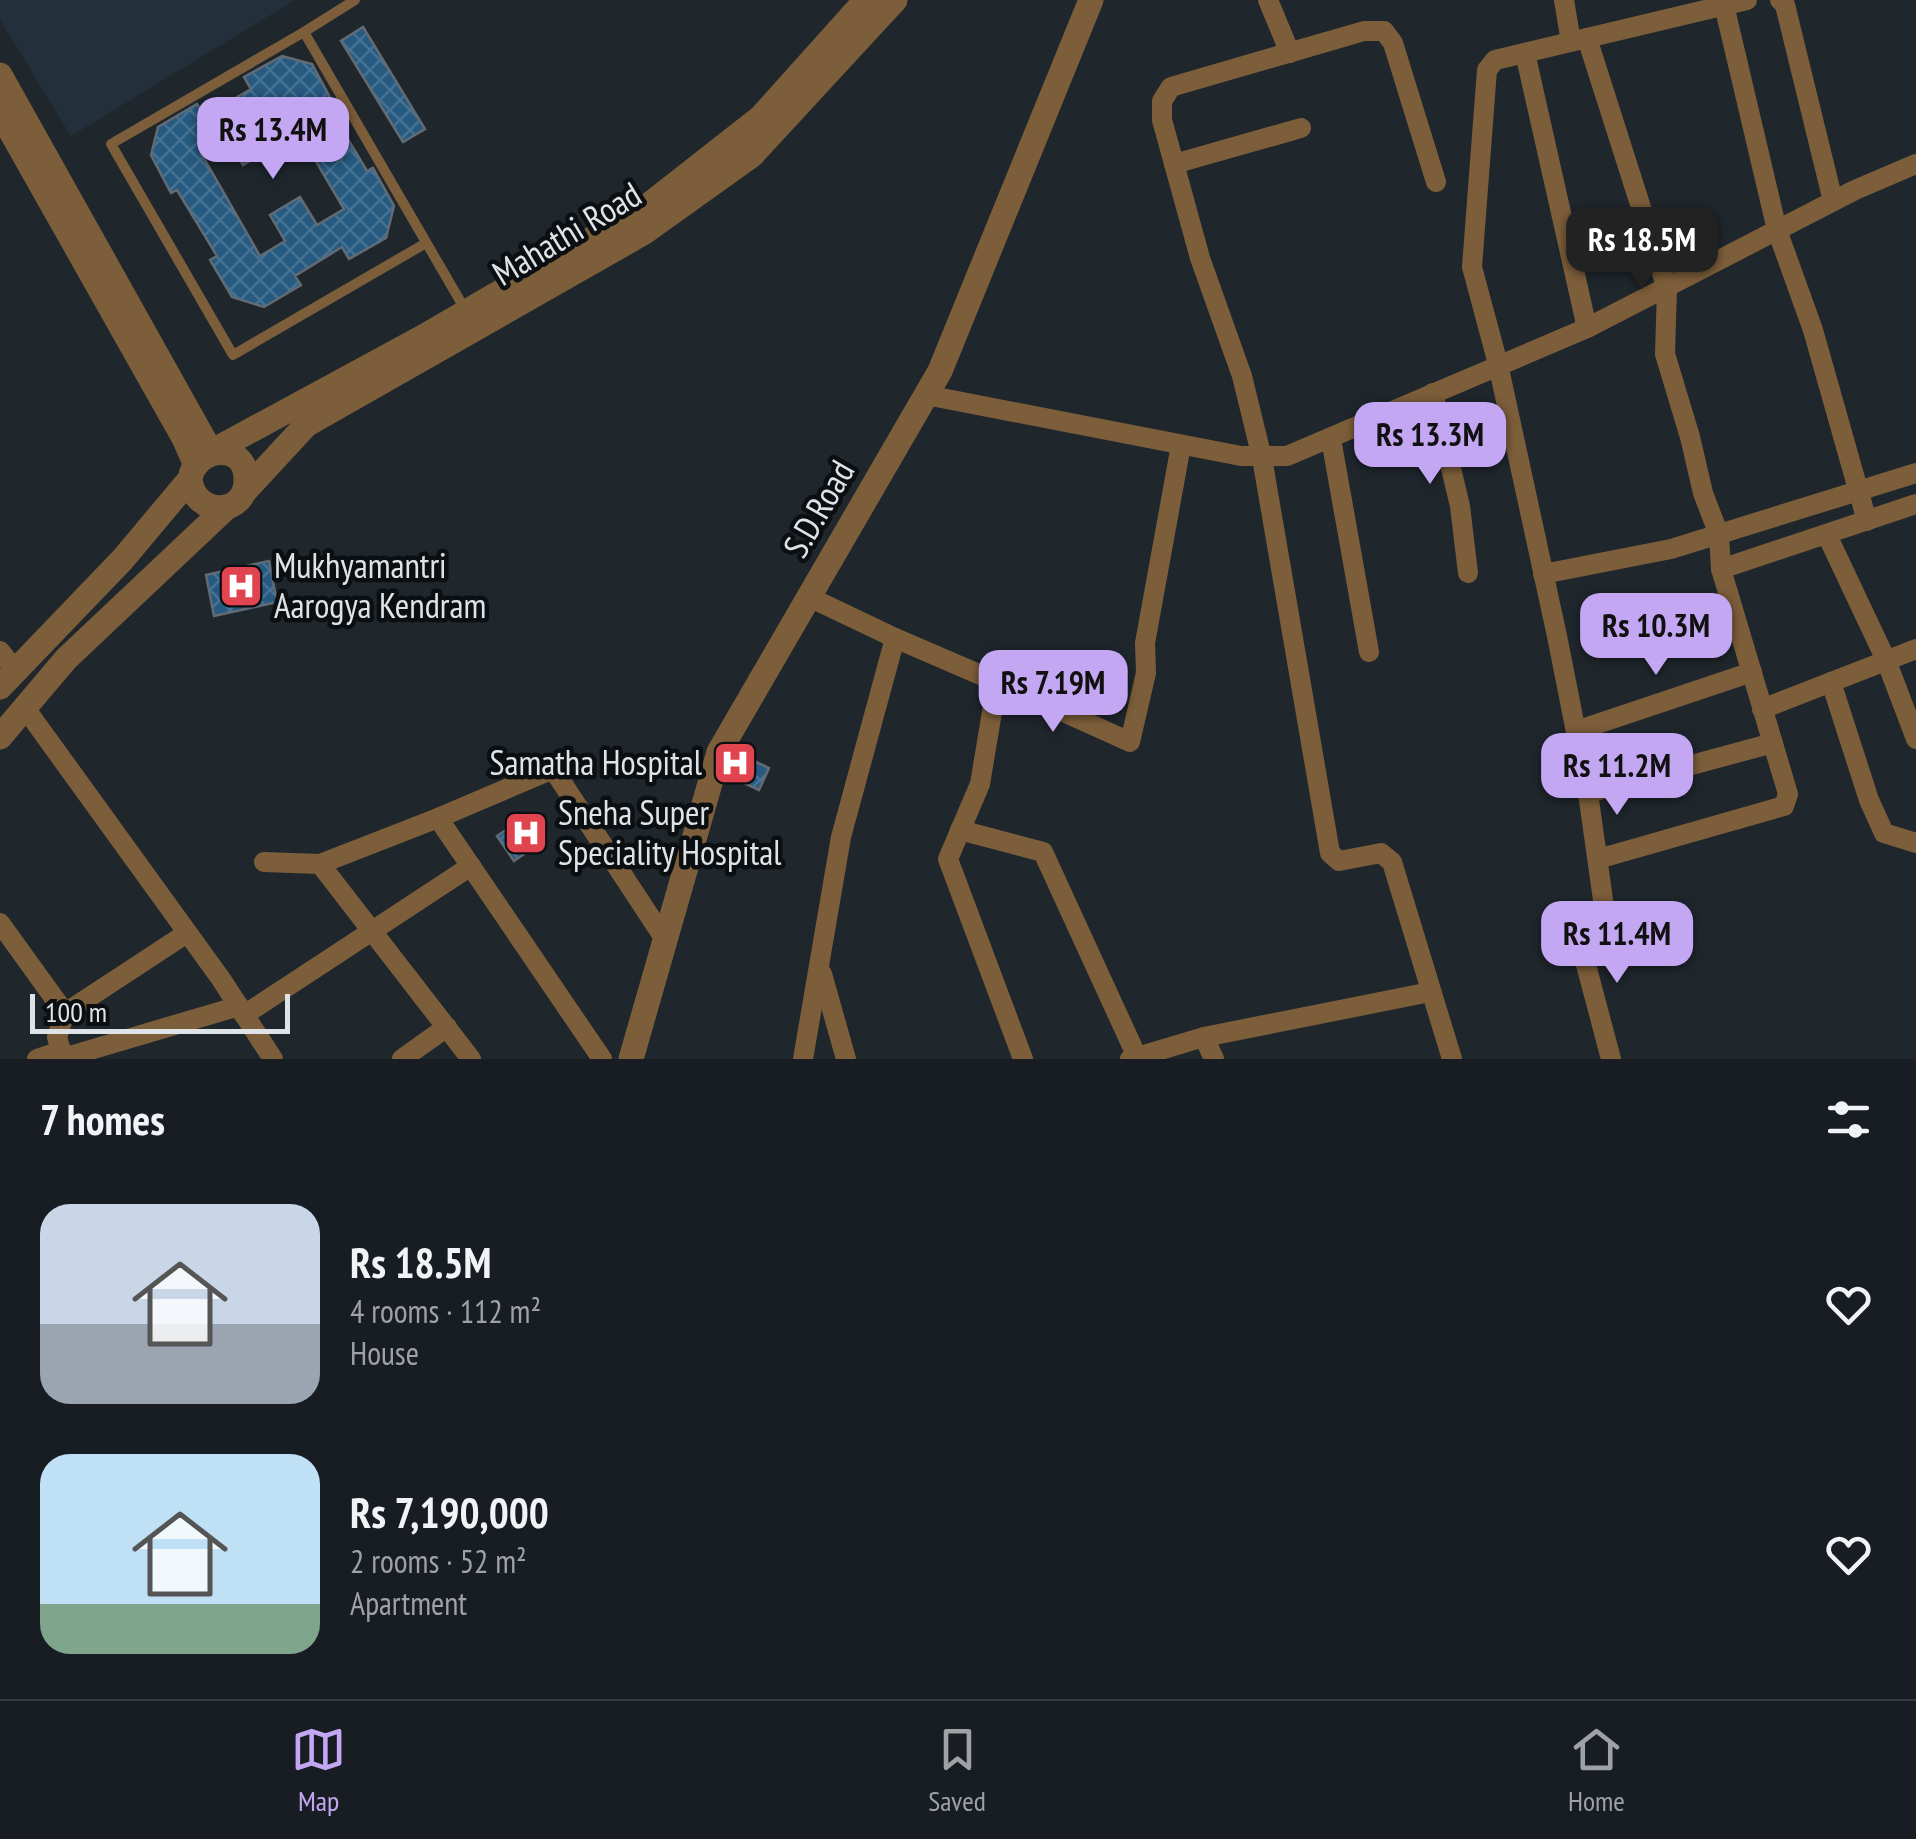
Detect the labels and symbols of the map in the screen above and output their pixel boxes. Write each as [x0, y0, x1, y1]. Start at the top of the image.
pin: Rs 13.4M [170, 97, 376, 182]
street label: Mahathi Road [484, 171, 649, 295]
pin: Rs 18.5M [1539, 207, 1745, 292]
pin: Rs 13.3M [1327, 402, 1533, 487]
street label: S.D.Road [772, 452, 864, 565]
place label: Mukhyamantri Aarogya Kendram [274, 542, 486, 628]
hospital icon: Mukhyamantri Aarogya Kendram [218, 563, 264, 609]
pin: Rs 10.3M [1553, 593, 1759, 678]
pin: Rs 7.19M [950, 650, 1156, 735]
pin: Rs 11.2M [1514, 733, 1720, 818]
place label: Samatha Hospital [489, 739, 702, 785]
hospital icon: Samatha Hospital [712, 740, 758, 786]
place label: Sneha Super Speciality Hospital [558, 789, 781, 875]
hospital icon: Sneha Super Speciality Hospital [503, 810, 549, 856]
pin: Rs 11.4M [1514, 901, 1720, 986]
scale bar [30, 989, 290, 1034]

